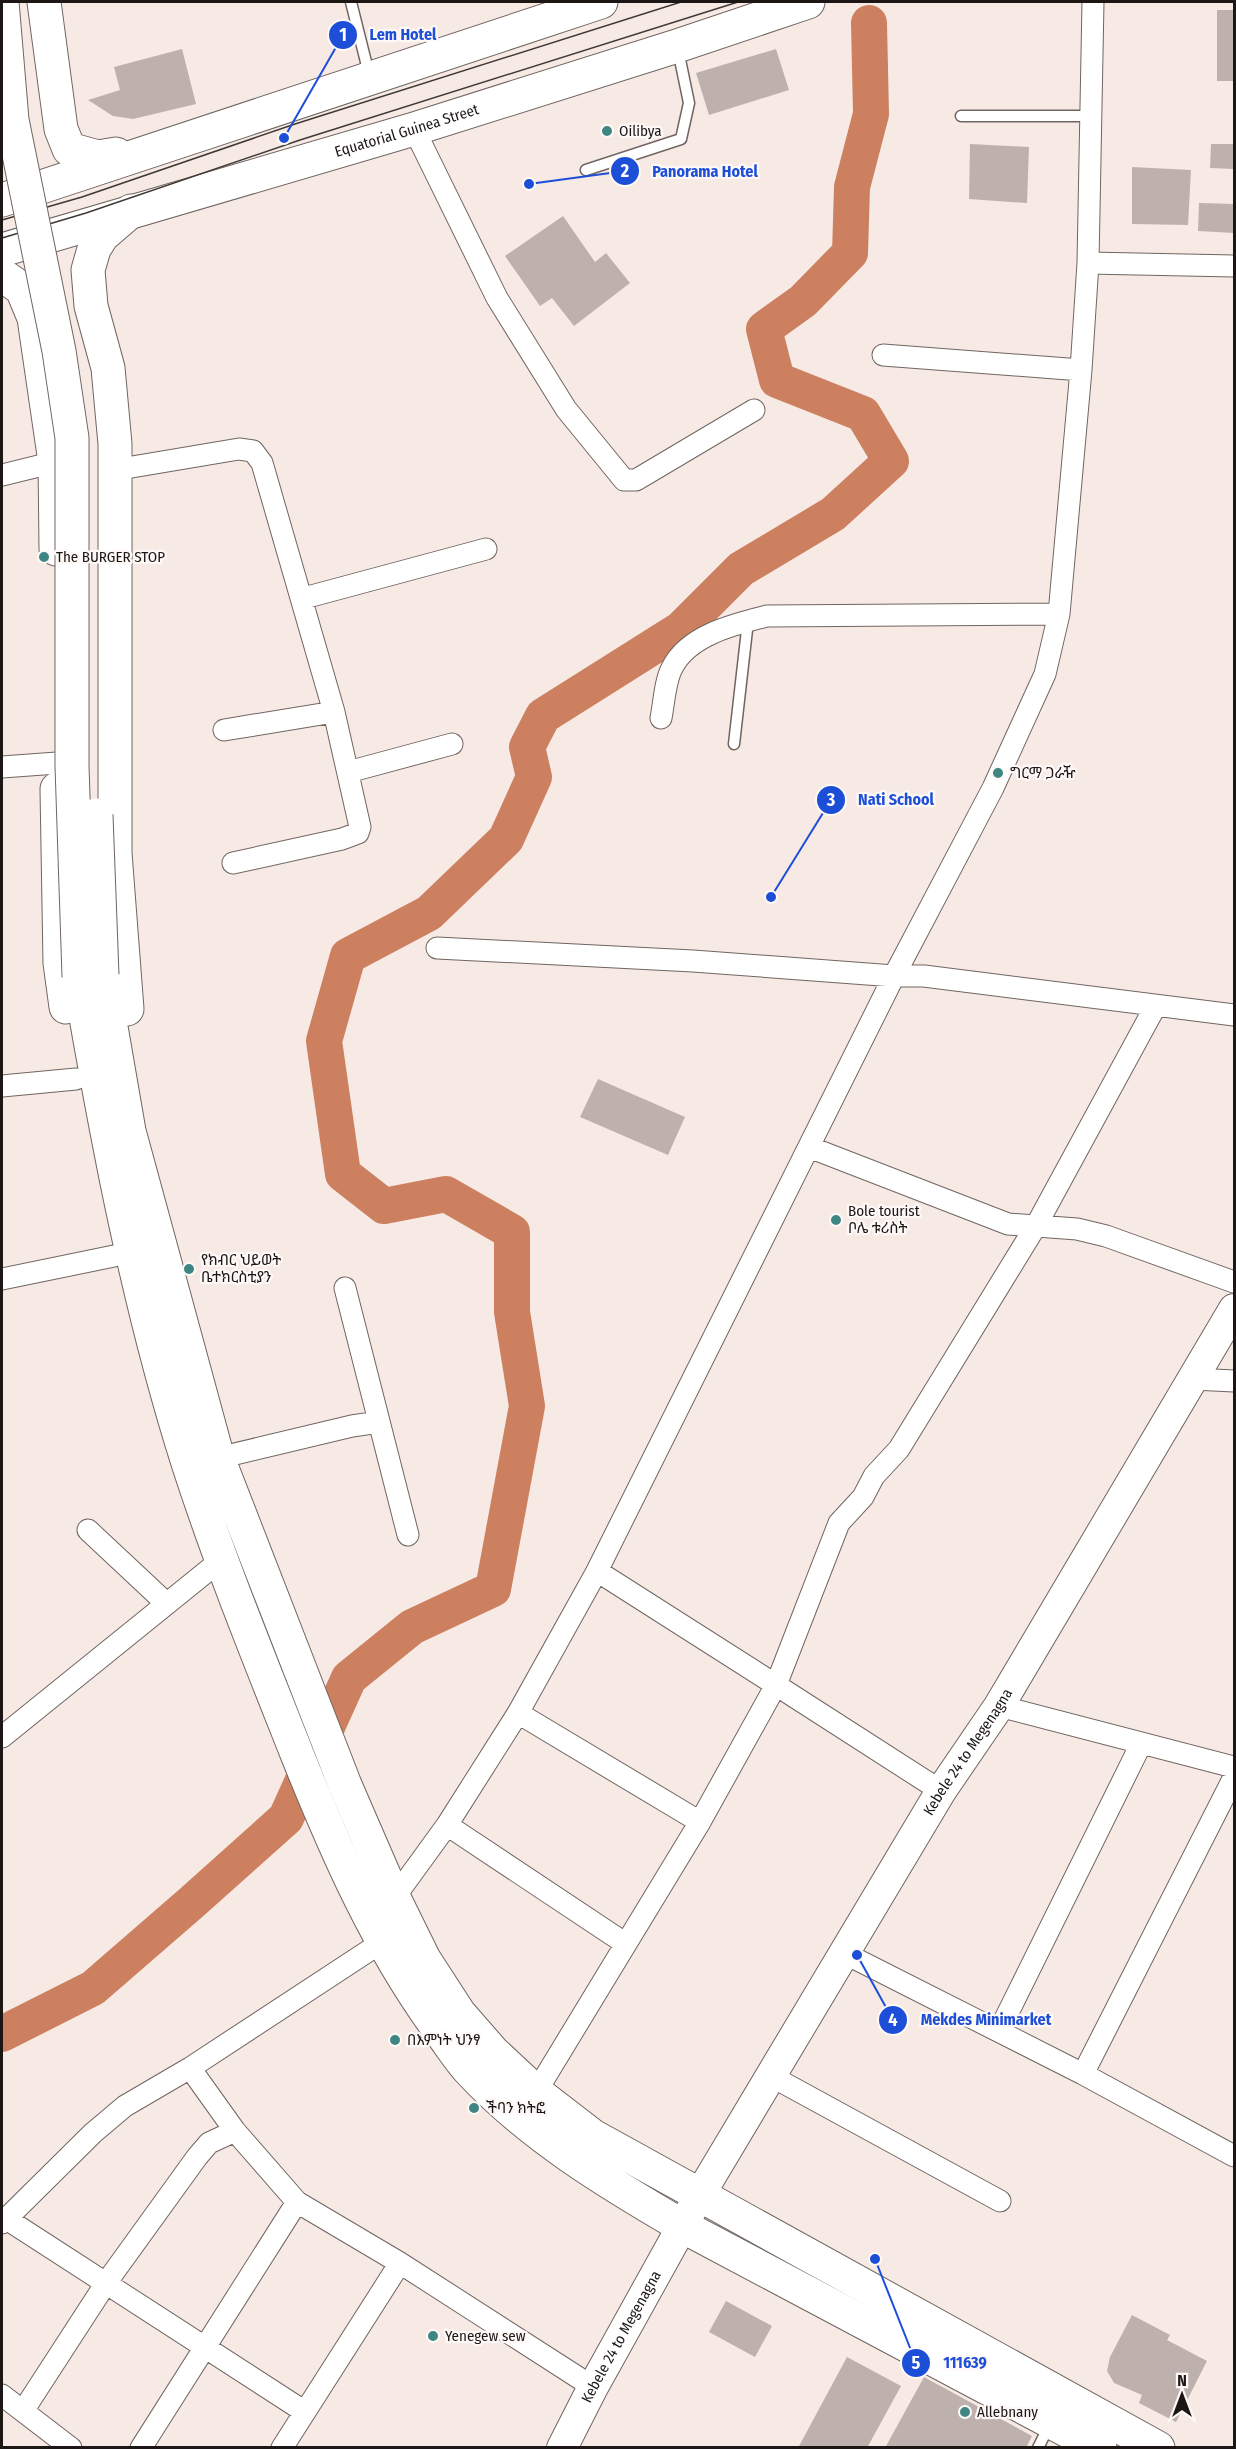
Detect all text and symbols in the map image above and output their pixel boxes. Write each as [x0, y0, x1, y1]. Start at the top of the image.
callout: Lem Hotel [328, 18, 449, 52]
text: 1 [339, 24, 347, 46]
text: Lem Hotel [370, 25, 437, 44]
street label: Equatorial Guinea Street [333, 100, 481, 161]
place label: Oilibya [619, 122, 662, 140]
marker: Oilibya [600, 124, 614, 138]
callout: Panorama Hotel [610, 154, 770, 188]
text: 2 [620, 160, 629, 182]
text: Panorama Hotel [652, 162, 758, 181]
place label: The BURGER STOP [56, 548, 165, 566]
marker: The BURGER STOP [37, 550, 51, 564]
place label: ግርማ ጋራዥ [1010, 764, 1076, 782]
marker: ግርማ ጋራዥ [991, 766, 1005, 780]
callout: Nati School [816, 783, 946, 817]
text: 3 [826, 789, 836, 811]
text: Nati School [858, 790, 935, 809]
place label: Bole tourist ቦሌ ቱሪስት [848, 1202, 920, 1237]
marker: Bole tourist ቦሌ ቱሪስት [829, 1213, 843, 1227]
place label: የክብር ህይወት ቤተክርስቲያን [201, 1251, 281, 1286]
marker: የክብር ህይወት ቤተክርስቲያን [182, 1262, 196, 1276]
street label: Kebele 24 to Megenagna [919, 1685, 1016, 1819]
callout: Mekdes Minimarket [878, 2003, 1063, 2037]
text: 4 [888, 2009, 898, 2031]
text: Mekdes Minimarket [921, 2010, 1052, 2029]
place label: በእምነት ህንፃ [407, 2031, 480, 2049]
marker: በእምነት ህንፃ [388, 2033, 402, 2047]
place label: ችባን ክትፎ [486, 2099, 546, 2117]
marker: ችባን ክትፎ [467, 2101, 481, 2115]
street label: Kebele 24 to Megenagna [577, 2267, 665, 2406]
place label: Yenegew sew [445, 2327, 526, 2345]
marker: Yenegew sew [426, 2329, 440, 2343]
callout: 111639 [901, 2346, 998, 2380]
text: 5 [912, 2352, 921, 2374]
text: 111639 [943, 2353, 987, 2372]
north arrow [1152, 2365, 1212, 2425]
text: N [1177, 2371, 1187, 2390]
place label: Allebnany [977, 2403, 1038, 2421]
marker: Allebnany [958, 2405, 972, 2419]

